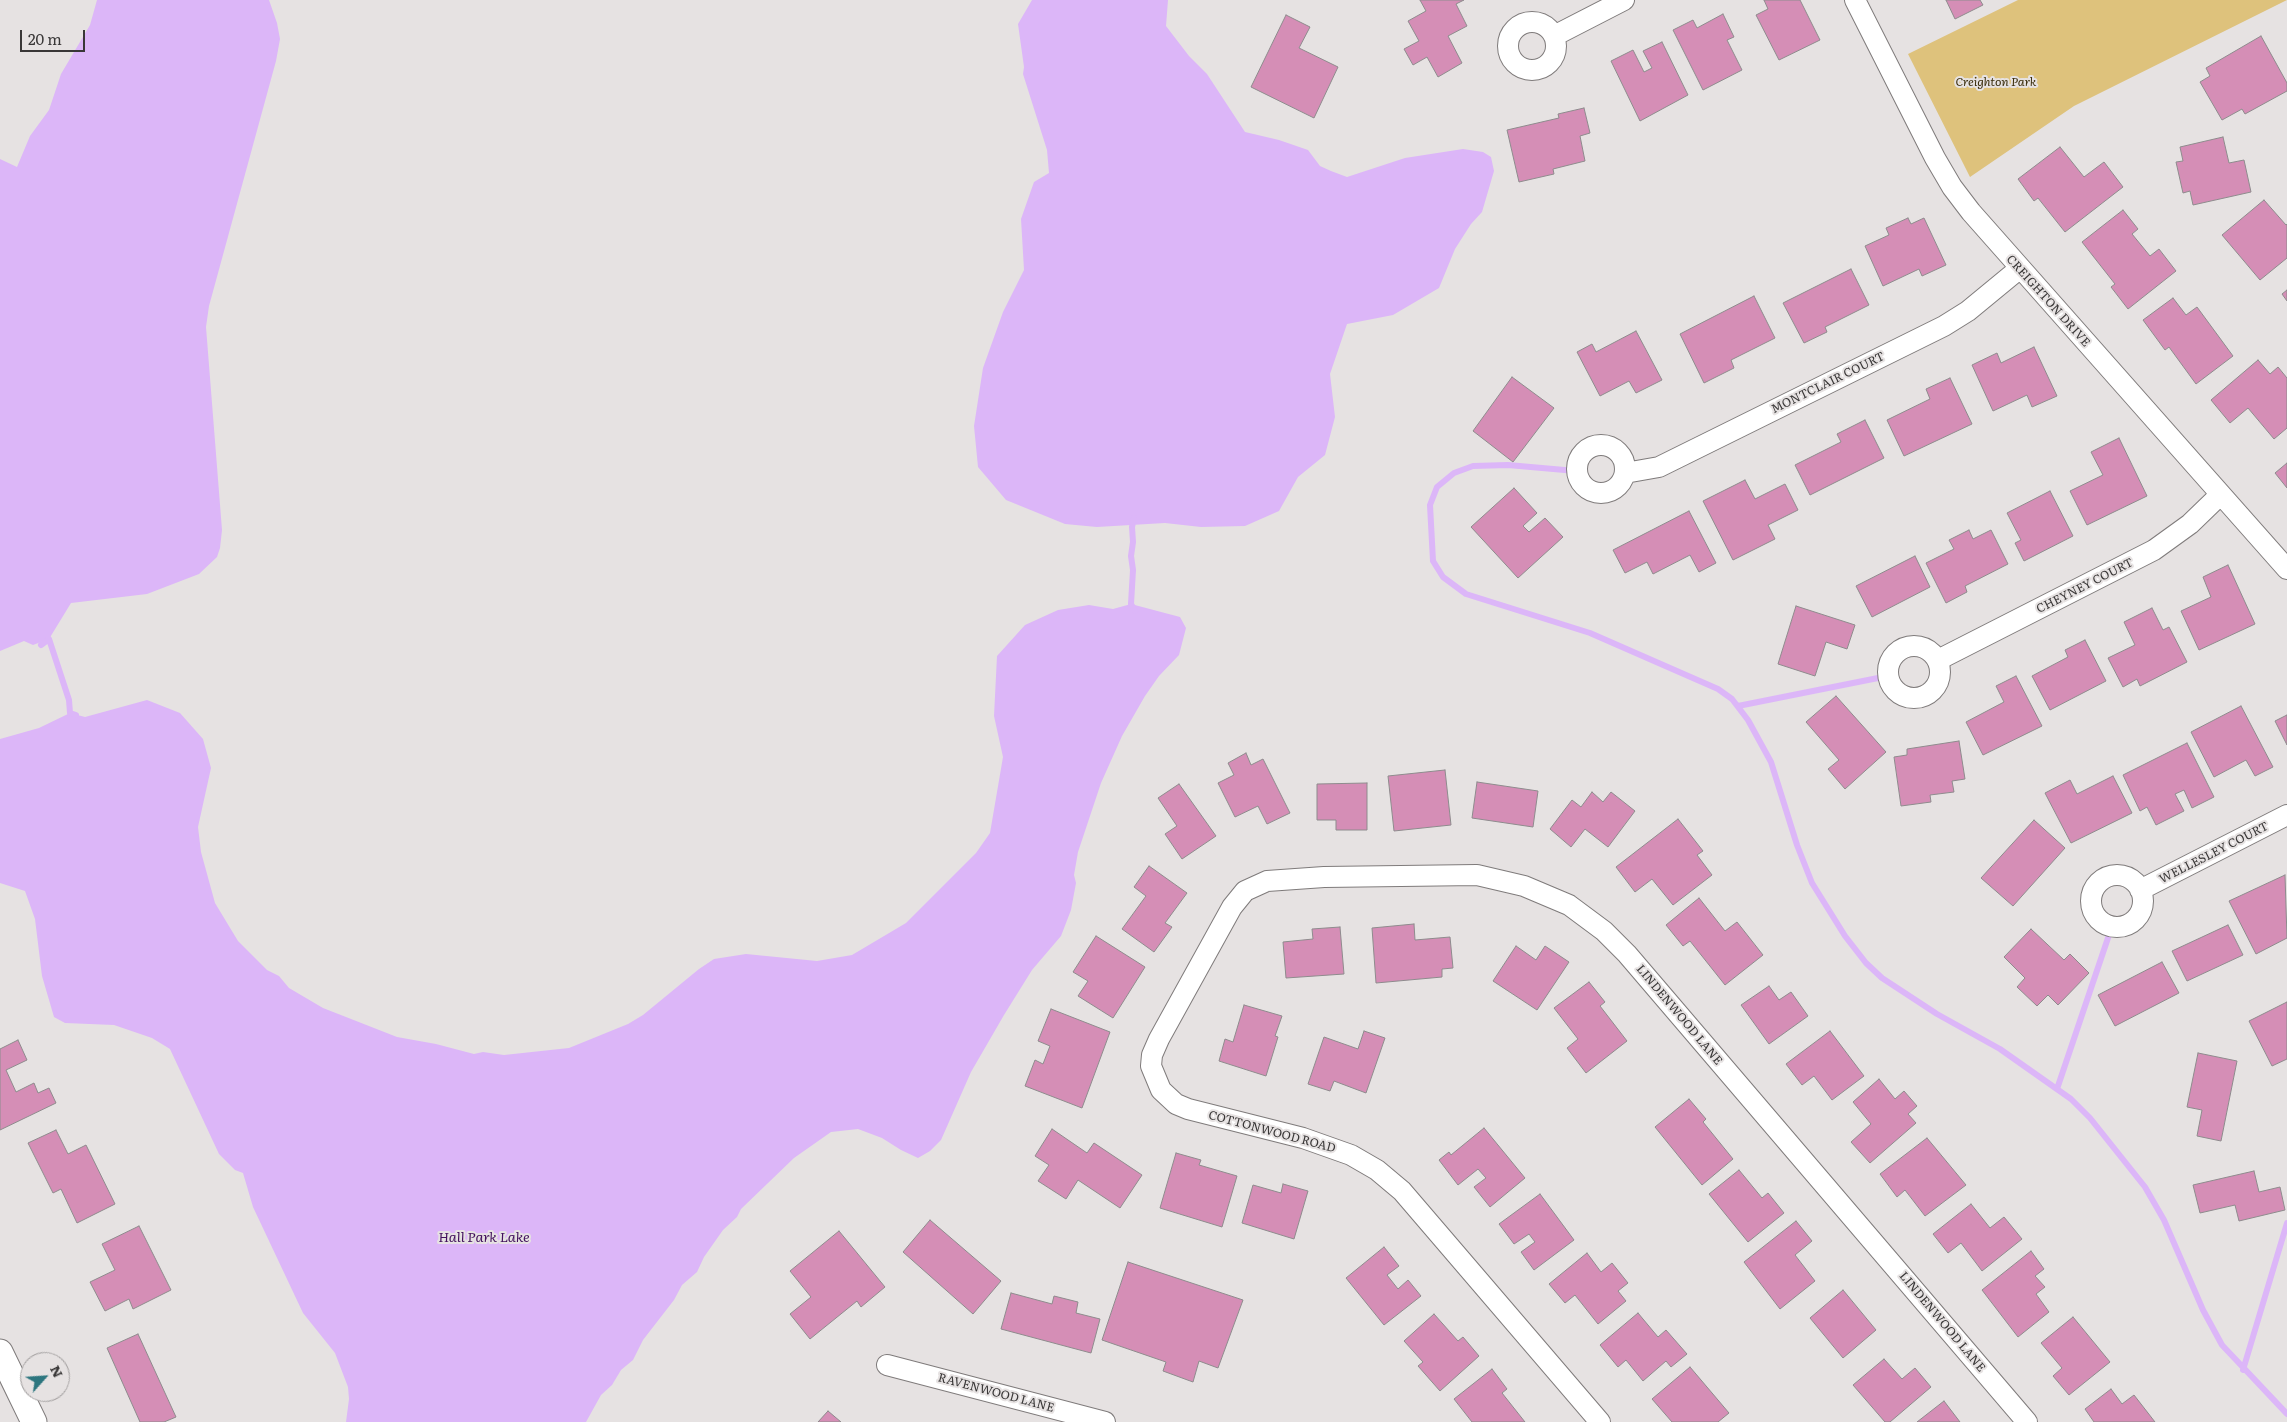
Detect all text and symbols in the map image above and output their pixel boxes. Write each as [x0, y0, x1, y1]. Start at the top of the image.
scale bar [22, 20, 88, 52]
text: 20 m [28, 27, 62, 50]
park label: Creighton Park [1956, 75, 2036, 89]
street label: CREIGHTON DRIVE [2003, 252, 2093, 350]
street label: MONTCLAIR COURT [1769, 349, 1887, 417]
street label: CHEYNEY COURT [2034, 555, 2136, 617]
street label: WELLESLEY COURT [2157, 819, 2271, 887]
street label: LINDENWOOD LANE [1633, 962, 1725, 1068]
street label: COTTONWOOD ROAD [1207, 1108, 1337, 1156]
water label: Hall Park Lake [438, 1230, 530, 1246]
street label: LINDENWOOD LANE [1896, 1269, 1988, 1375]
north arrow [20, 1352, 70, 1402]
text: N [46, 1361, 69, 1381]
street label: RAVENWOOD LANE [936, 1371, 1056, 1415]

